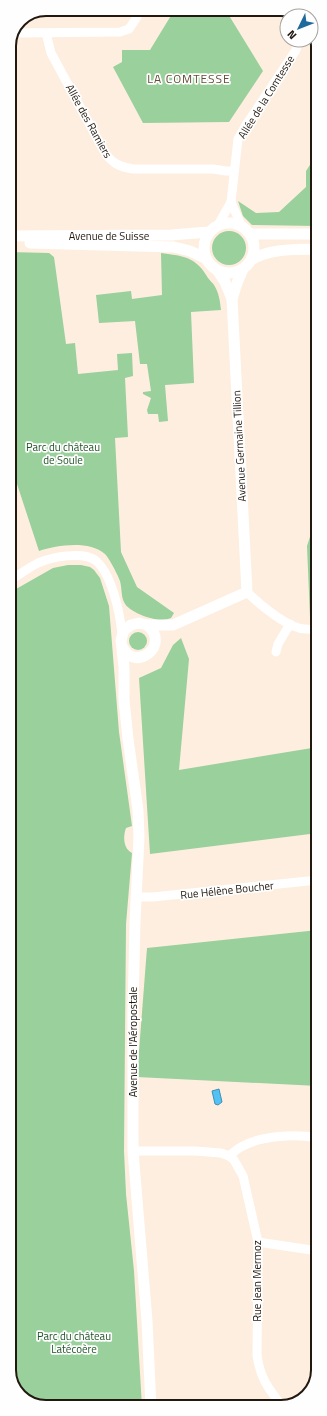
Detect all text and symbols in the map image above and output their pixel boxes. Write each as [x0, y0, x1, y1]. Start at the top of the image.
north arrow [279, 8, 319, 48]
text: N [283, 27, 300, 43]
street label: Allée de la Comtesse [234, 52, 298, 142]
district label: LA COMTESSE [147, 69, 231, 88]
street label: Allée des Ramiers [62, 81, 116, 161]
street label: Avenue de Suisse [69, 228, 150, 244]
street label: Avenue Germaine Tillion [228, 390, 250, 502]
park label: Parc du château de Soule [26, 439, 100, 468]
street label: Rue Hélène Boucher [179, 877, 275, 903]
street label: Avenue de l'Aéropostale [125, 986, 141, 1097]
street label: Rue Jean Mermoz [249, 1240, 265, 1322]
park label: Parc du château Latécoère [37, 1328, 111, 1357]

